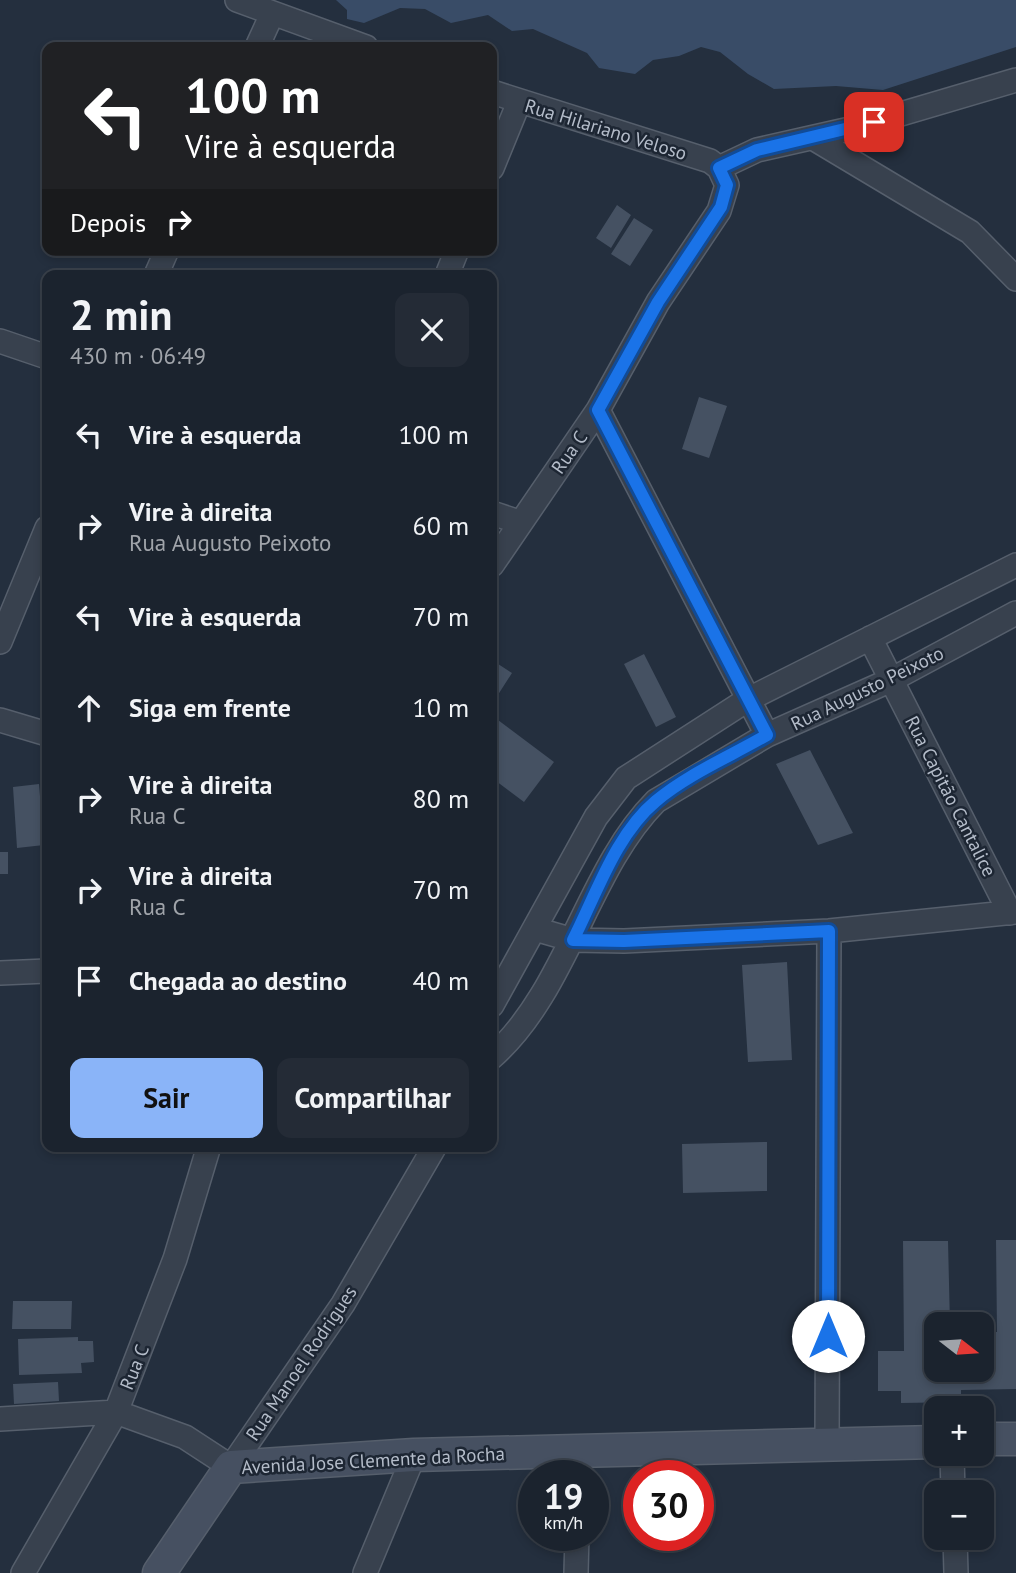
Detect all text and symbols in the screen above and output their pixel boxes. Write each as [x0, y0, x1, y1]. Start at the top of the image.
text: 100 m [185, 63, 320, 127]
icon: left [70, 70, 161, 161]
pin [844, 92, 904, 152]
street label: Rua Hilariano Veloso [522, 93, 690, 165]
icon: arrive [855, 103, 893, 141]
text: Vire à esquerda [185, 125, 396, 167]
icon: right [160, 203, 198, 241]
text: Depois [70, 206, 146, 239]
text: 2 min [70, 287, 172, 342]
button: close [395, 293, 469, 367]
text: 430 m · 06:49 [70, 341, 206, 370]
icon: left [70, 416, 108, 454]
text: Vire à esquerda [129, 418, 301, 451]
text: 100 m [398, 418, 469, 451]
street label: Rua C [546, 426, 592, 478]
text: Vire à direita [129, 495, 272, 528]
icon: right [70, 507, 108, 545]
text: 60 m [413, 509, 469, 542]
text: Rua Augusto Peixoto [129, 528, 331, 557]
icon: left [70, 598, 108, 636]
text: Vire à esquerda [129, 600, 301, 633]
text: 70 m [413, 600, 469, 633]
street label: Rua Augusto Peixoto [787, 641, 947, 735]
icon: ahead [70, 689, 108, 727]
text: Siga em frente [129, 691, 291, 724]
text: 10 m [413, 691, 469, 724]
street label: Rua Capitão Cantalice [900, 712, 1002, 880]
text: Vire à direita [129, 768, 272, 801]
icon: right [70, 780, 108, 818]
text: 80 m [413, 782, 469, 815]
text: Rua C [129, 801, 186, 830]
text: Vire à direita [129, 859, 272, 892]
icon: right [70, 871, 108, 909]
text: 70 m [413, 873, 469, 906]
text: Rua C [129, 892, 186, 921]
icon: arrive [70, 962, 108, 1000]
text: Chegada ao destino [129, 964, 347, 997]
text: 40 m [413, 964, 469, 997]
button: Sair [70, 1058, 263, 1138]
button: Compartilhar [277, 1058, 469, 1138]
street label: Rua Manoel Rodrigues [240, 1281, 362, 1445]
position arrow [791, 1299, 865, 1373]
north arrow [924, 1312, 994, 1382]
map controls [924, 1312, 994, 1550]
street label: Rua C [114, 1341, 154, 1393]
button: + [924, 1396, 994, 1466]
street label: Avenida Jose Clemente da Rocha [241, 1441, 505, 1479]
speed limit sign: 30 [623, 1460, 714, 1551]
text: 19 [544, 1473, 583, 1519]
button: − [924, 1480, 994, 1550]
text: km/h [544, 1511, 583, 1534]

